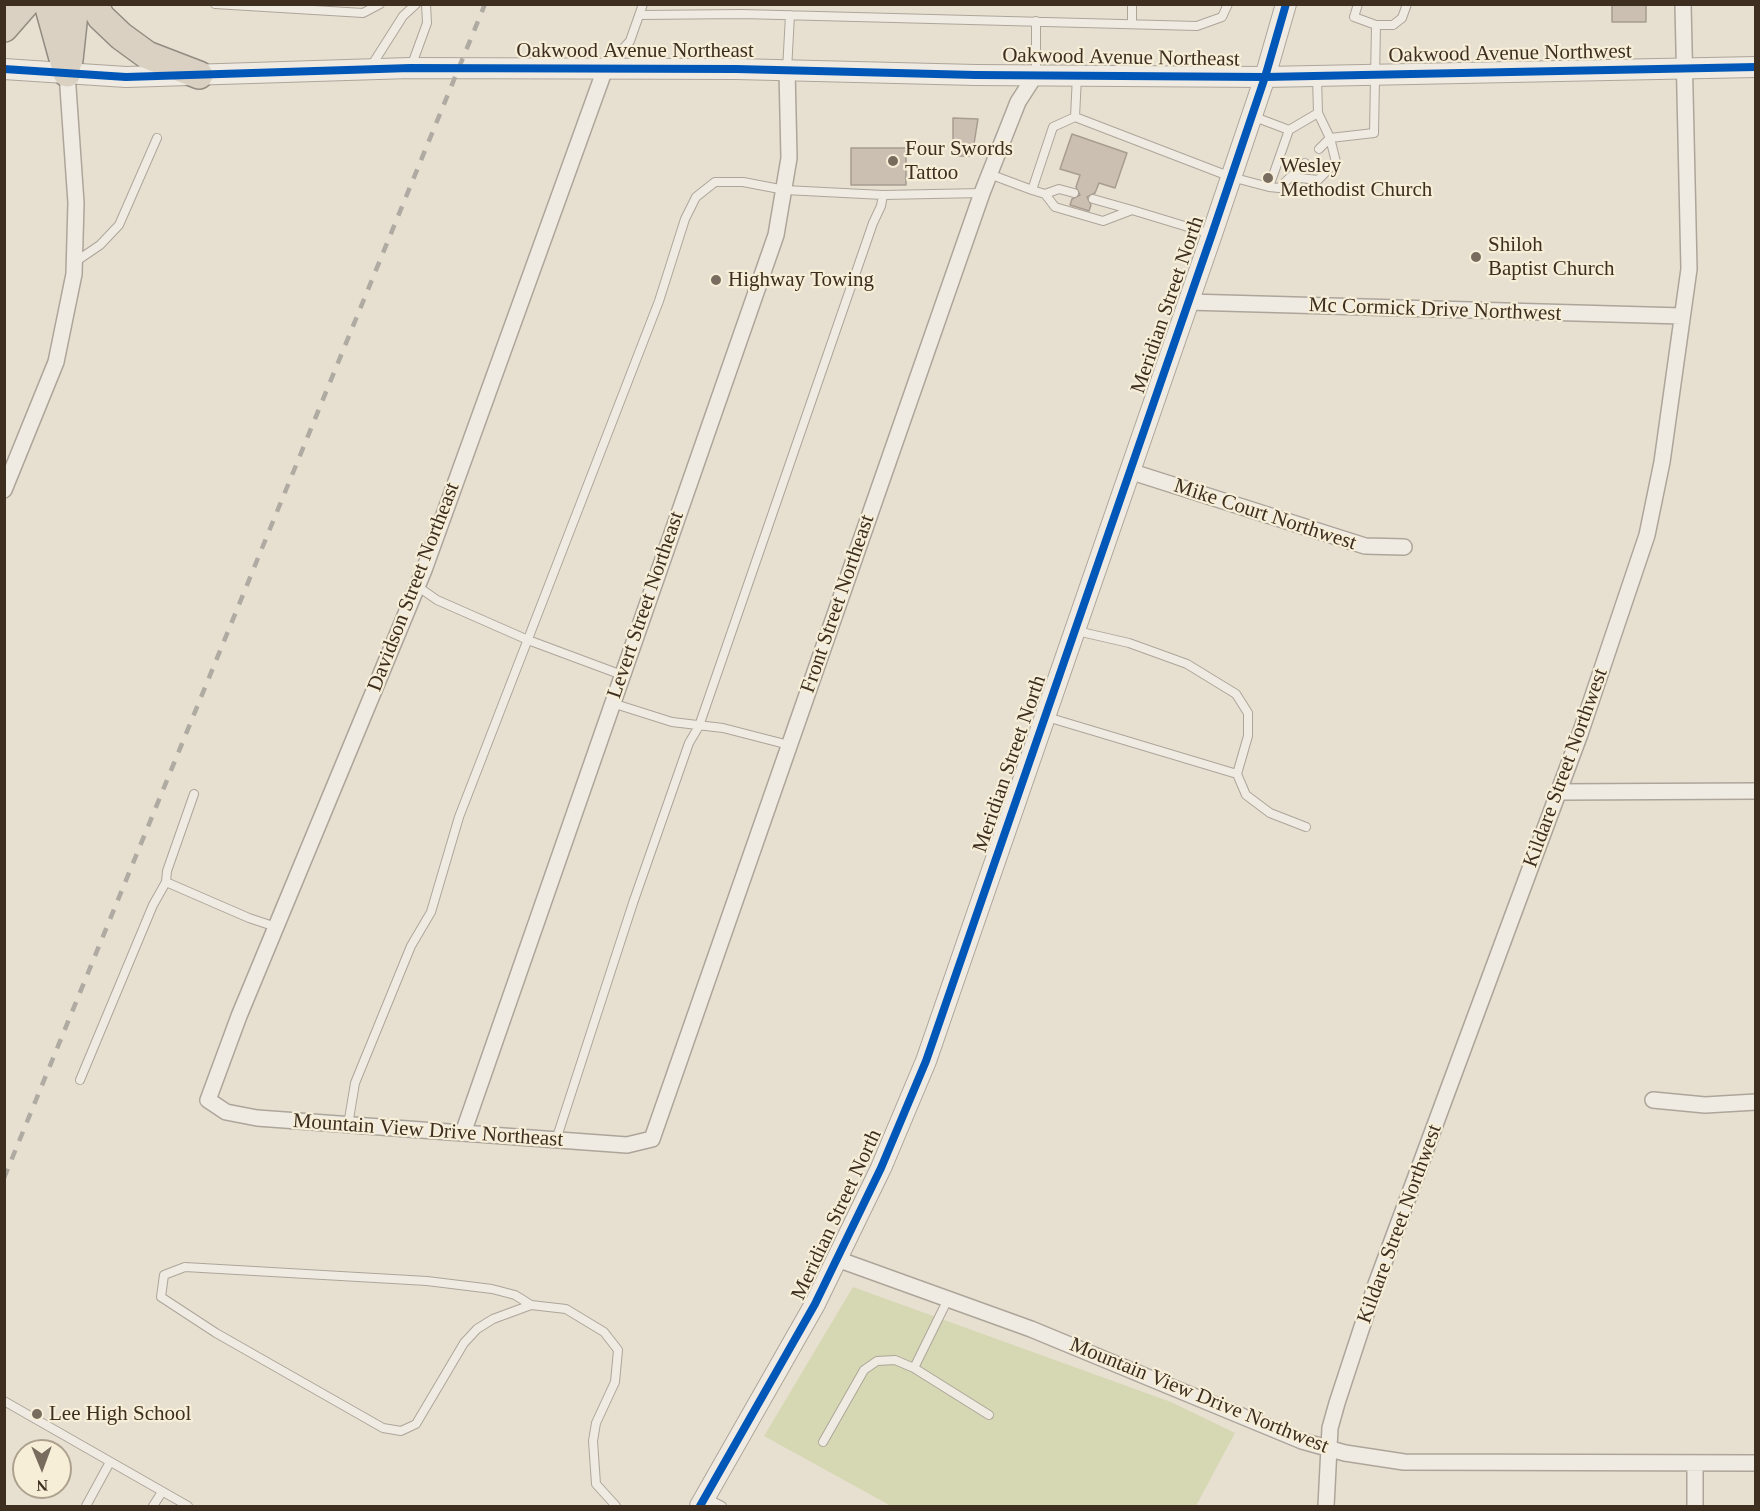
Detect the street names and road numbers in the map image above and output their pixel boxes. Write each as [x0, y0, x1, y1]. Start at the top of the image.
street label: Oakwood Avenue Northeast [516, 38, 754, 64]
street label: Oakwood Avenue Northwest [1388, 39, 1632, 69]
street label: Oakwood Avenue Northeast [1002, 43, 1240, 73]
street label: Meridian Street North [1126, 213, 1210, 397]
street label: Mc Cormick Drive Northwest [1308, 293, 1562, 327]
street label: Mike Court Northwest [1171, 474, 1359, 556]
street label: Davidson Street Northeast [363, 479, 465, 695]
street label: Levert Street Northeast [602, 508, 690, 702]
street label: Front Street Northeast [796, 512, 880, 696]
street label: Kildare Street Northwest [1518, 665, 1614, 871]
street label: Meridian Street North [968, 672, 1052, 856]
street label: Mountain View Drive Northeast [292, 1109, 564, 1153]
street label: Kildare Street Northwest [1352, 1121, 1448, 1327]
street label: Meridian Street North [786, 1126, 888, 1304]
street label: Mountain View Drive Northwest [1066, 1332, 1332, 1460]

